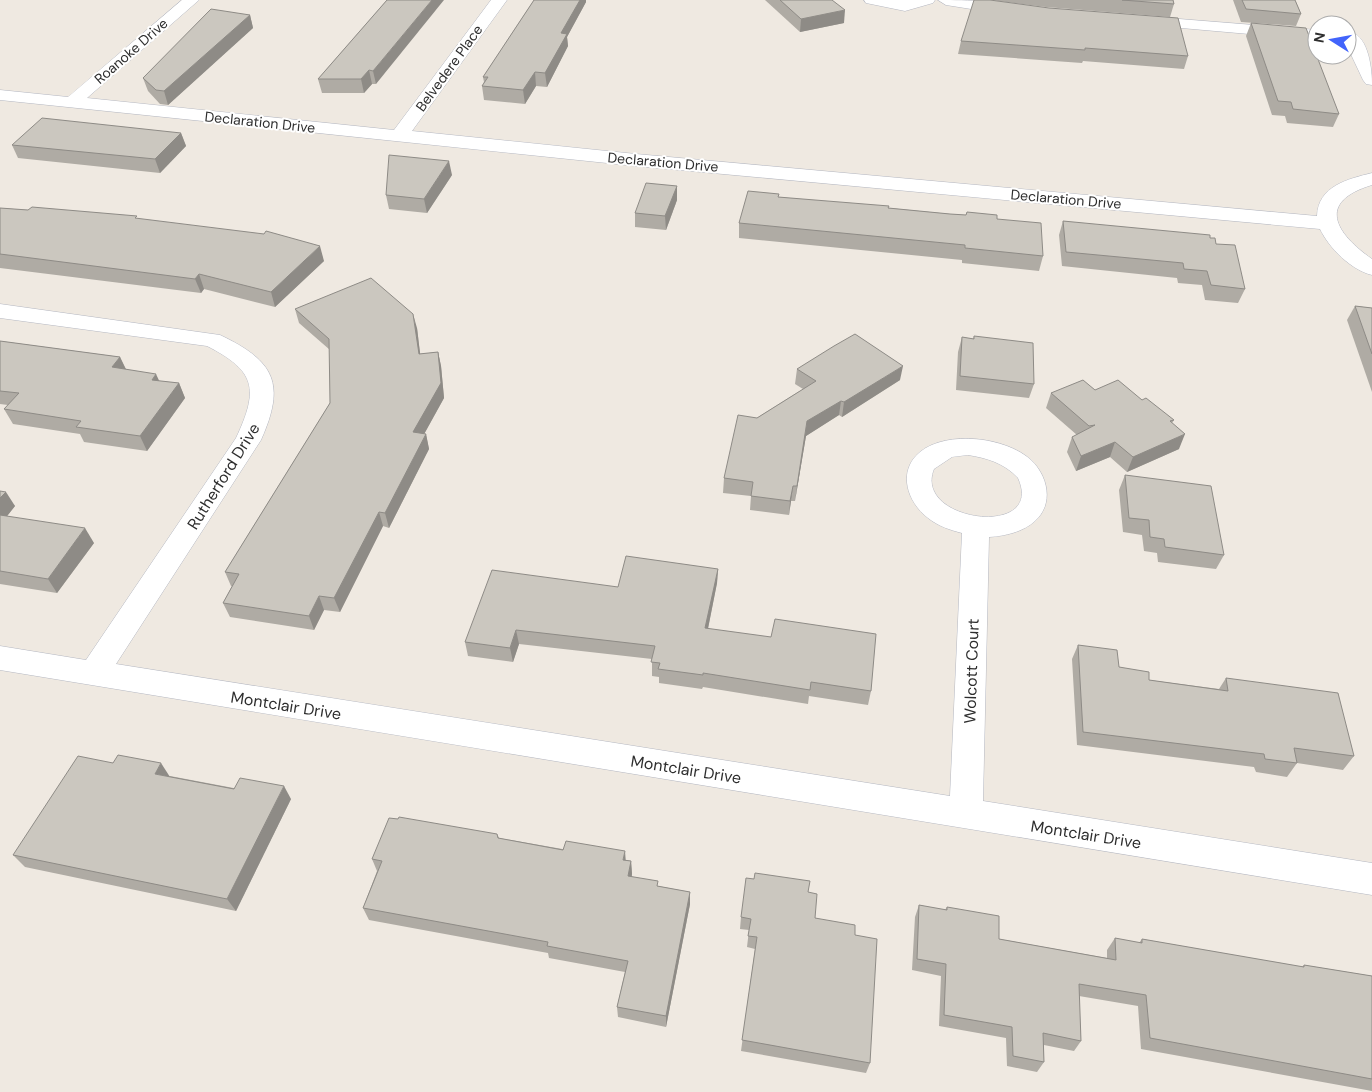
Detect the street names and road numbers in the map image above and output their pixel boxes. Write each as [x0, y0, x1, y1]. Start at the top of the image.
street label: Roanoke Drive [91, 14, 171, 88]
street label: Belvedere Place [412, 21, 486, 115]
street label: Declaration Drive [204, 107, 316, 137]
street label: Declaration Drive [607, 148, 719, 176]
street label: Declaration Drive [1010, 185, 1122, 213]
street label: Rutherford Drive [182, 419, 265, 533]
street label: Wolcott Court [959, 618, 984, 724]
street label: Montclair Drive [229, 686, 343, 725]
street label: Montclair Drive [629, 750, 743, 789]
street label: Montclair Drive [1029, 815, 1143, 854]

